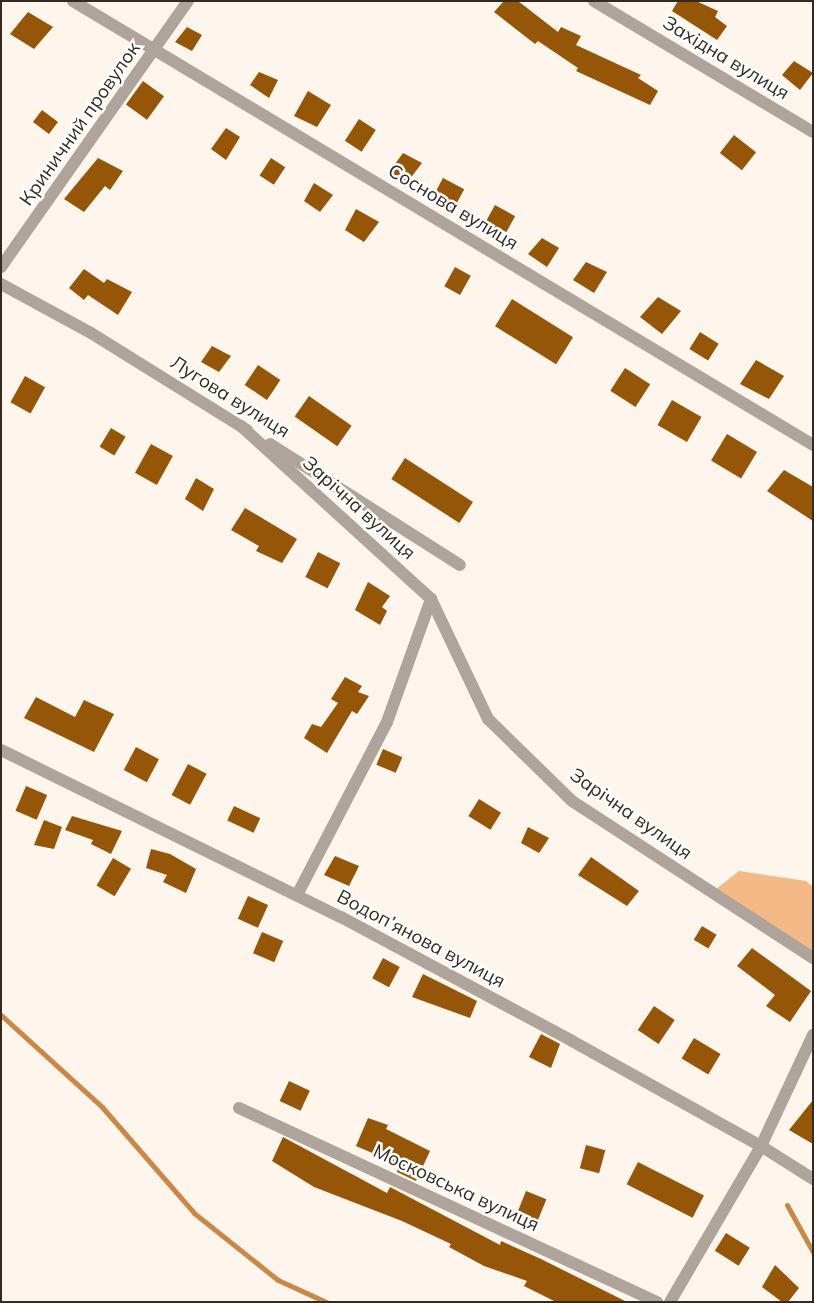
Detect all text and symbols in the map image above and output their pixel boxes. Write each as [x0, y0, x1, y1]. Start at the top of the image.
street label: Західна вулиця [659, 11, 793, 105]
street label: Криничний провулок [15, 38, 145, 210]
street label: Соснова вулиця [384, 159, 522, 255]
street label: Лугова вулиця [166, 351, 294, 443]
street label: Зарічна вулиця [298, 451, 420, 565]
street label: Зарічна вулиця [566, 763, 696, 865]
street label: Водоп’янова вулиця [333, 885, 509, 993]
street label: Московська вулиця [369, 1140, 543, 1236]

